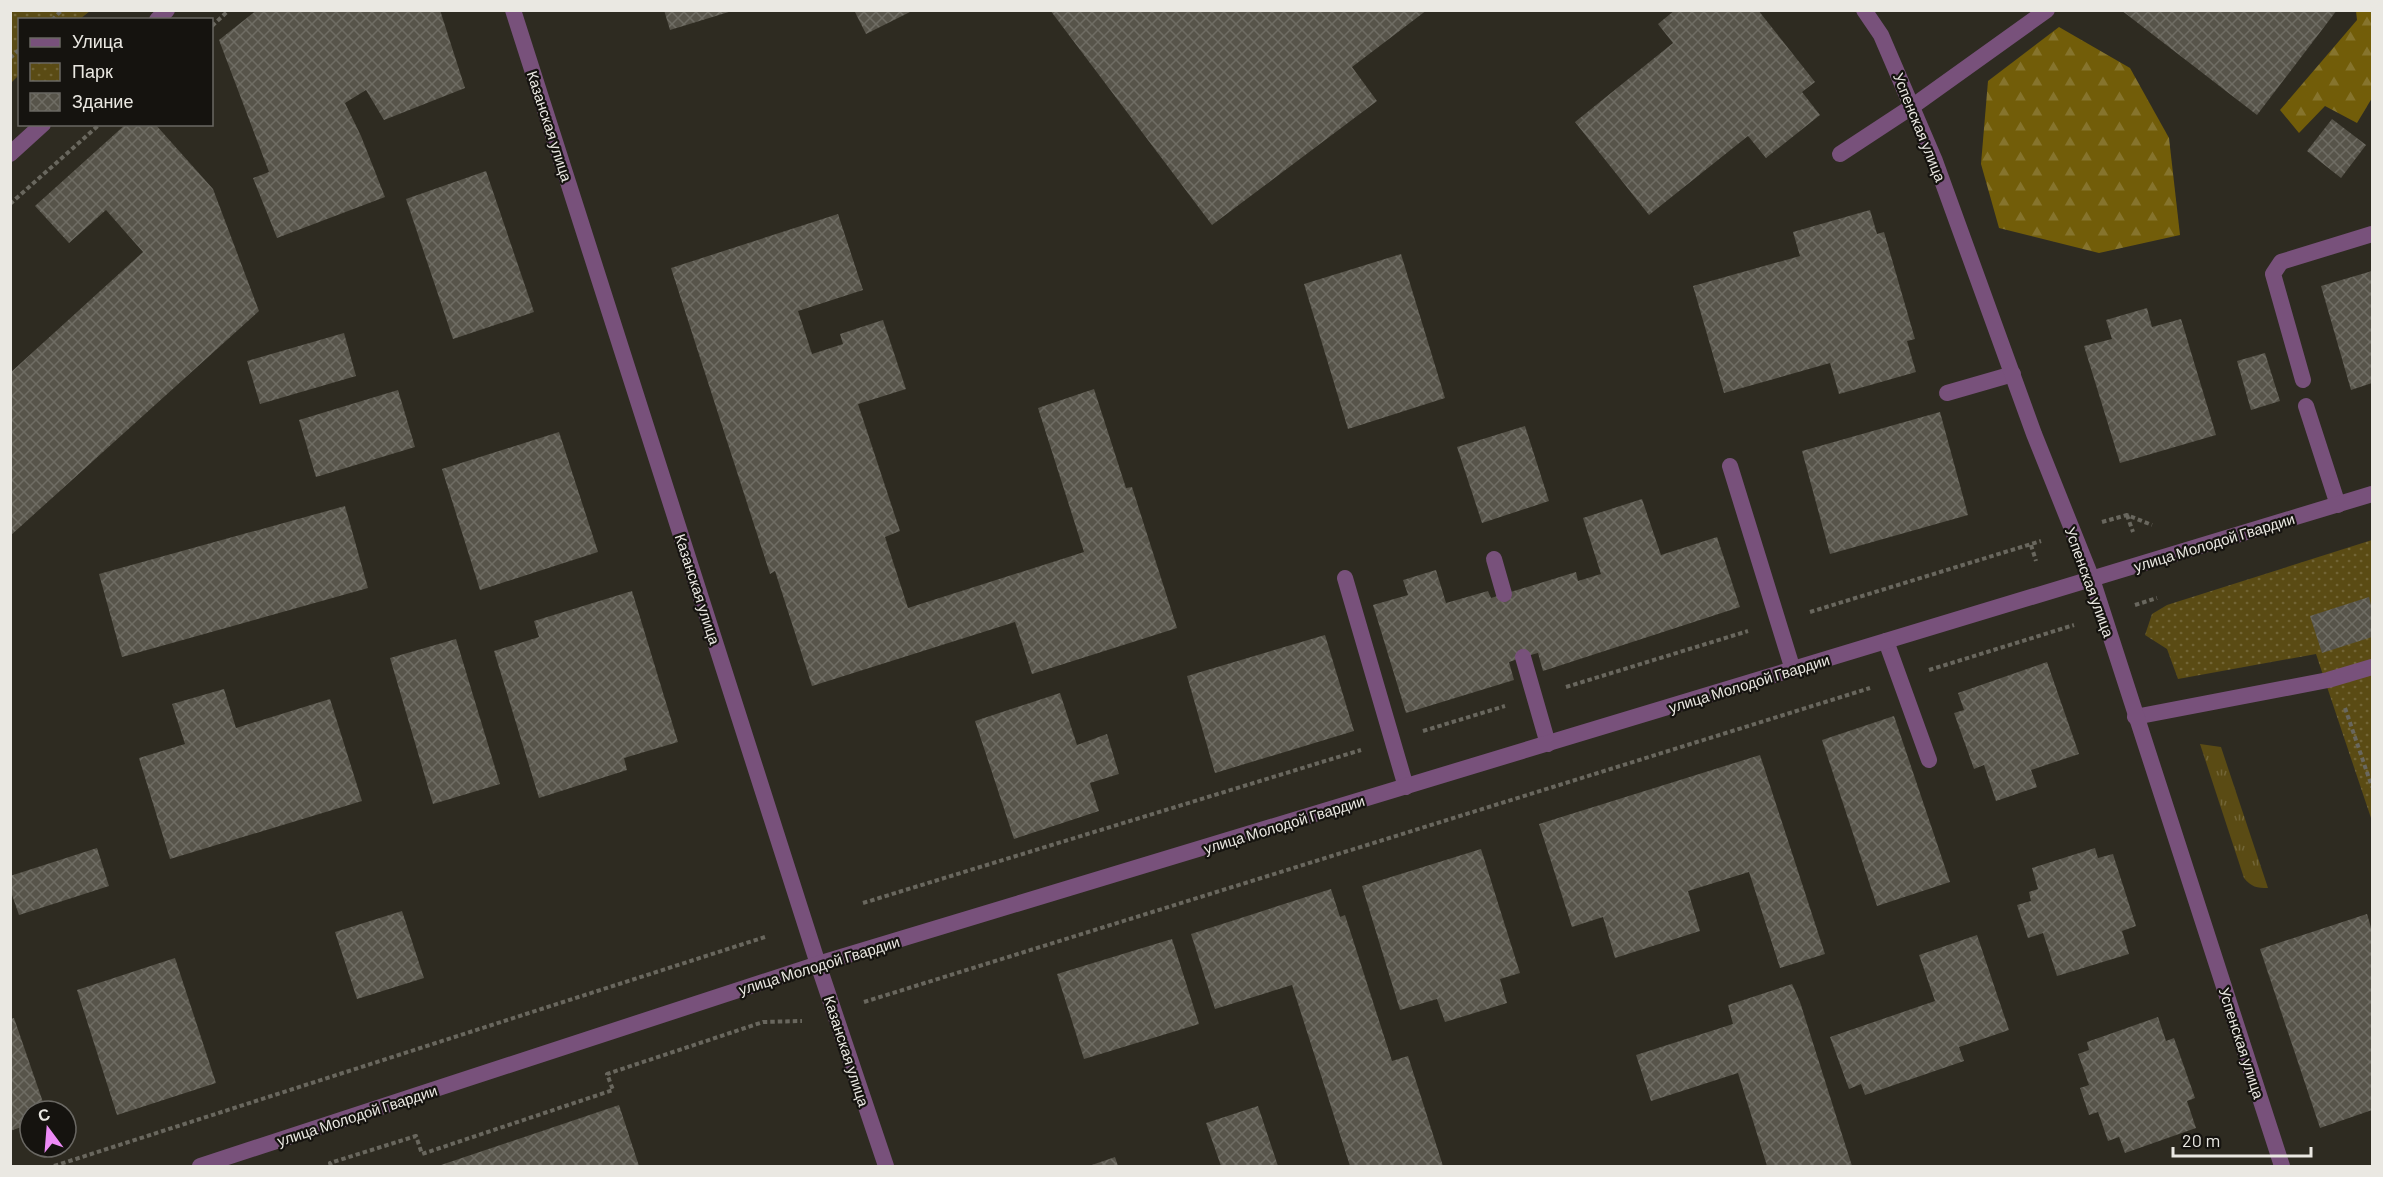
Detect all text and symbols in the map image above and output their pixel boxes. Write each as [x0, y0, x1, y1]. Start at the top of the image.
legend [18, 18, 213, 126]
text: Улица [72, 30, 124, 52]
text: Парк [72, 60, 113, 82]
street label: Казанская улица [524, 68, 577, 184]
street label: Успенская улица [1890, 70, 1950, 185]
text: Здание [72, 90, 133, 112]
street label: улица Молодой Гвардии [2131, 509, 2297, 575]
street label: Успенская улица [2062, 524, 2118, 640]
street label: Казанская улица [672, 531, 725, 647]
street label: улица Молодой Гвардии [1666, 650, 1832, 716]
street label: улица Молодой Гвардии [1201, 791, 1367, 857]
street label: улица Молодой Гвардии [736, 932, 902, 998]
street label: Успенская улица [2216, 985, 2269, 1102]
street label: Казанская улица [821, 993, 874, 1109]
street label: улица Молодой Гвардии [275, 1081, 439, 1149]
north arrow [18, 1099, 78, 1159]
text: С [36, 1103, 52, 1125]
scale bar [2173, 1120, 2311, 1158]
text: 20 m [2182, 1129, 2220, 1151]

